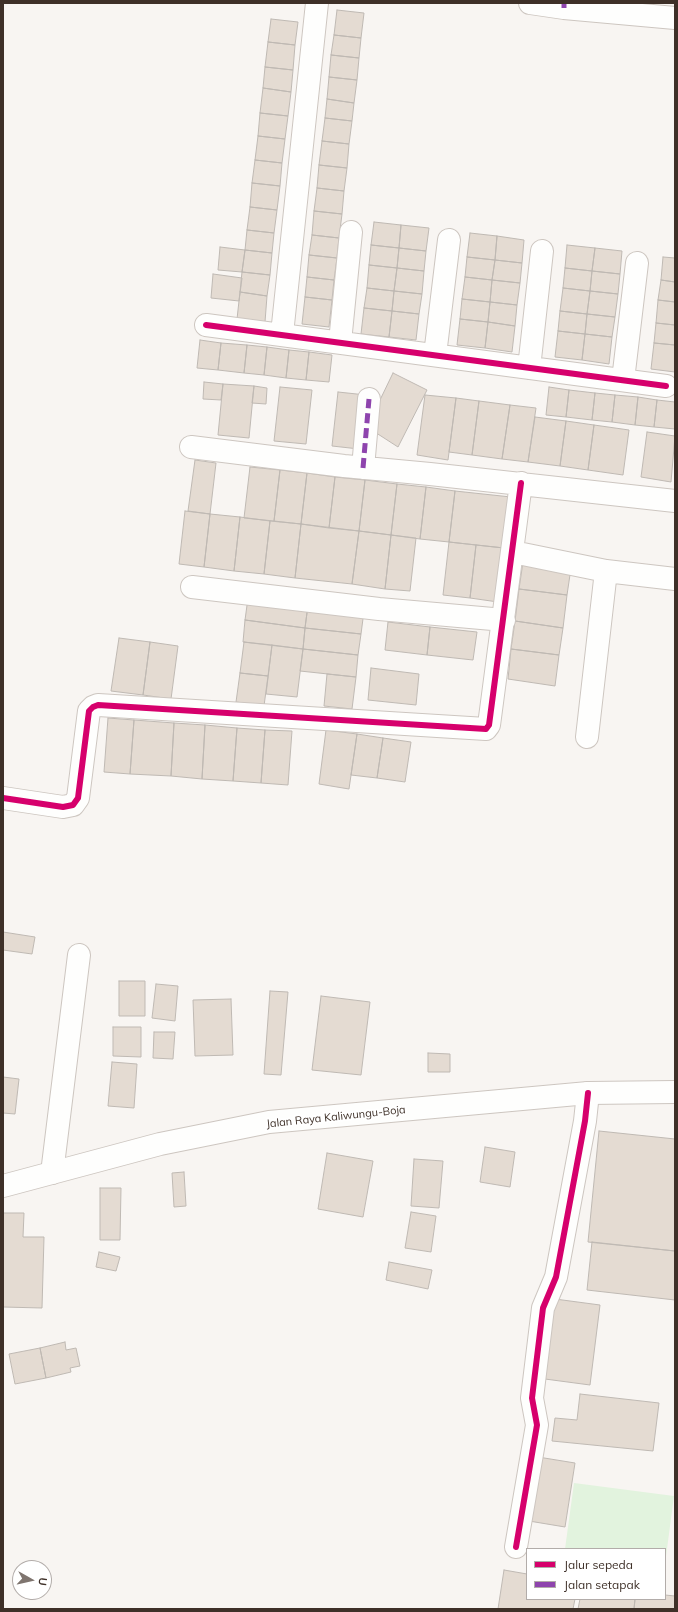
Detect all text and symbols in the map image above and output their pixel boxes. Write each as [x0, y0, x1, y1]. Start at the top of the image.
street label: Jalan Raya Kaliwungu-Boja [266, 1103, 406, 1131]
legend [526, 1548, 666, 1600]
text: Jalur sepeda [564, 1557, 633, 1572]
north arrow [12, 1560, 52, 1600]
text: U [35, 1577, 50, 1587]
text: Jalan setapak [564, 1577, 640, 1592]

